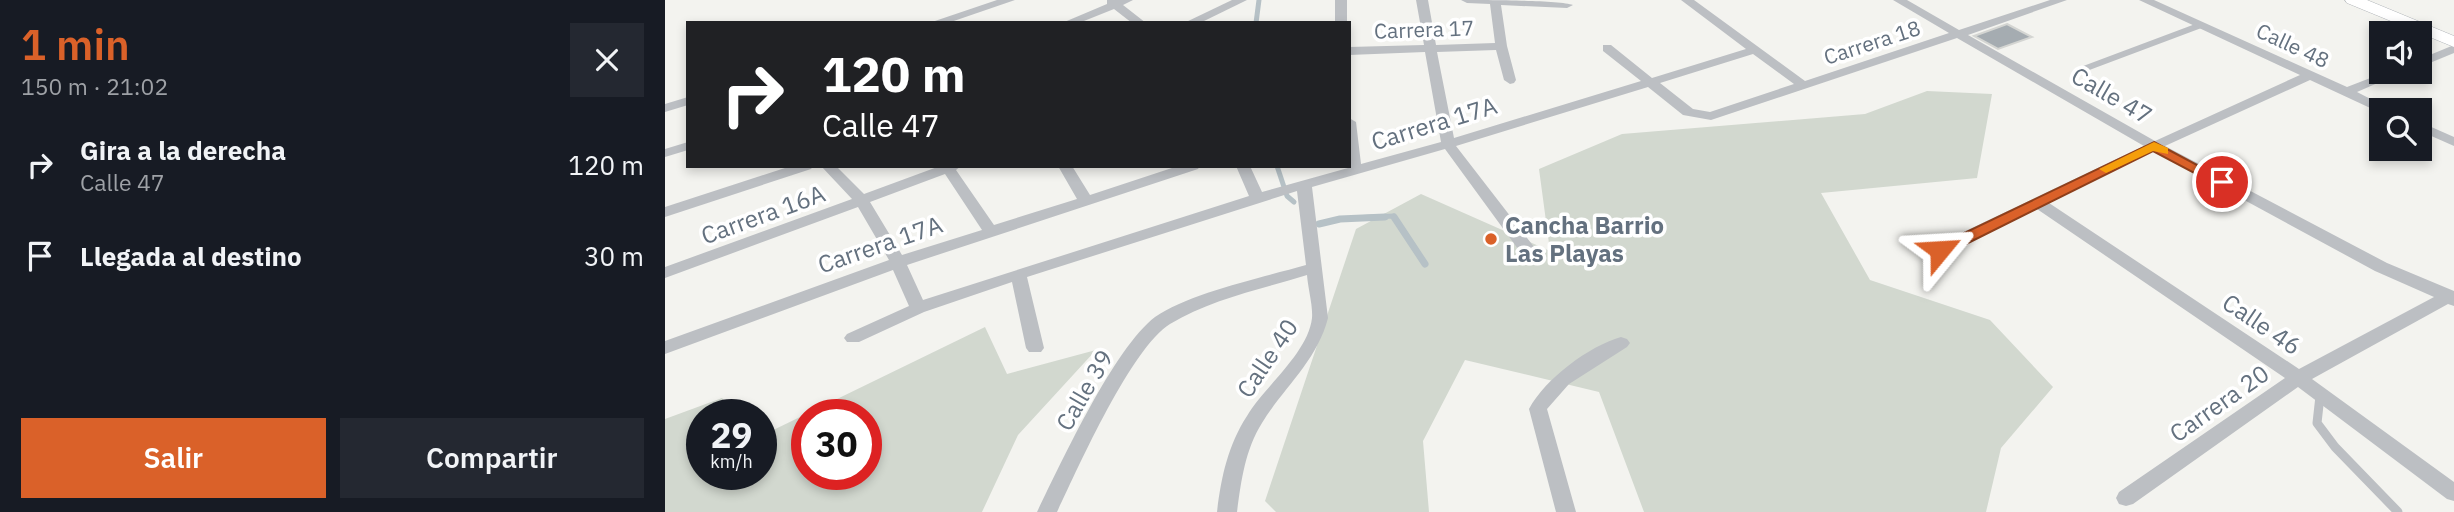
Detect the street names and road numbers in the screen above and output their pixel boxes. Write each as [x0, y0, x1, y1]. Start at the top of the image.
street label: Carrera 17 [1373, 13, 1475, 45]
street label: Carrera 18 [1820, 13, 1924, 71]
street label: Calle 48 [2252, 16, 2334, 74]
street label: Calle 47 [2066, 59, 2158, 131]
street label: Carrera 17A [1367, 89, 1501, 157]
street label: Carrera 16A [697, 177, 829, 251]
street label: Carrera 17A [813, 208, 947, 280]
street label: Calle 46 [2216, 286, 2308, 362]
street label: Calle 40 [1229, 312, 1305, 404]
street label: Calle 39 [1048, 344, 1120, 436]
street label: Carrera 20 [2163, 357, 2275, 449]

